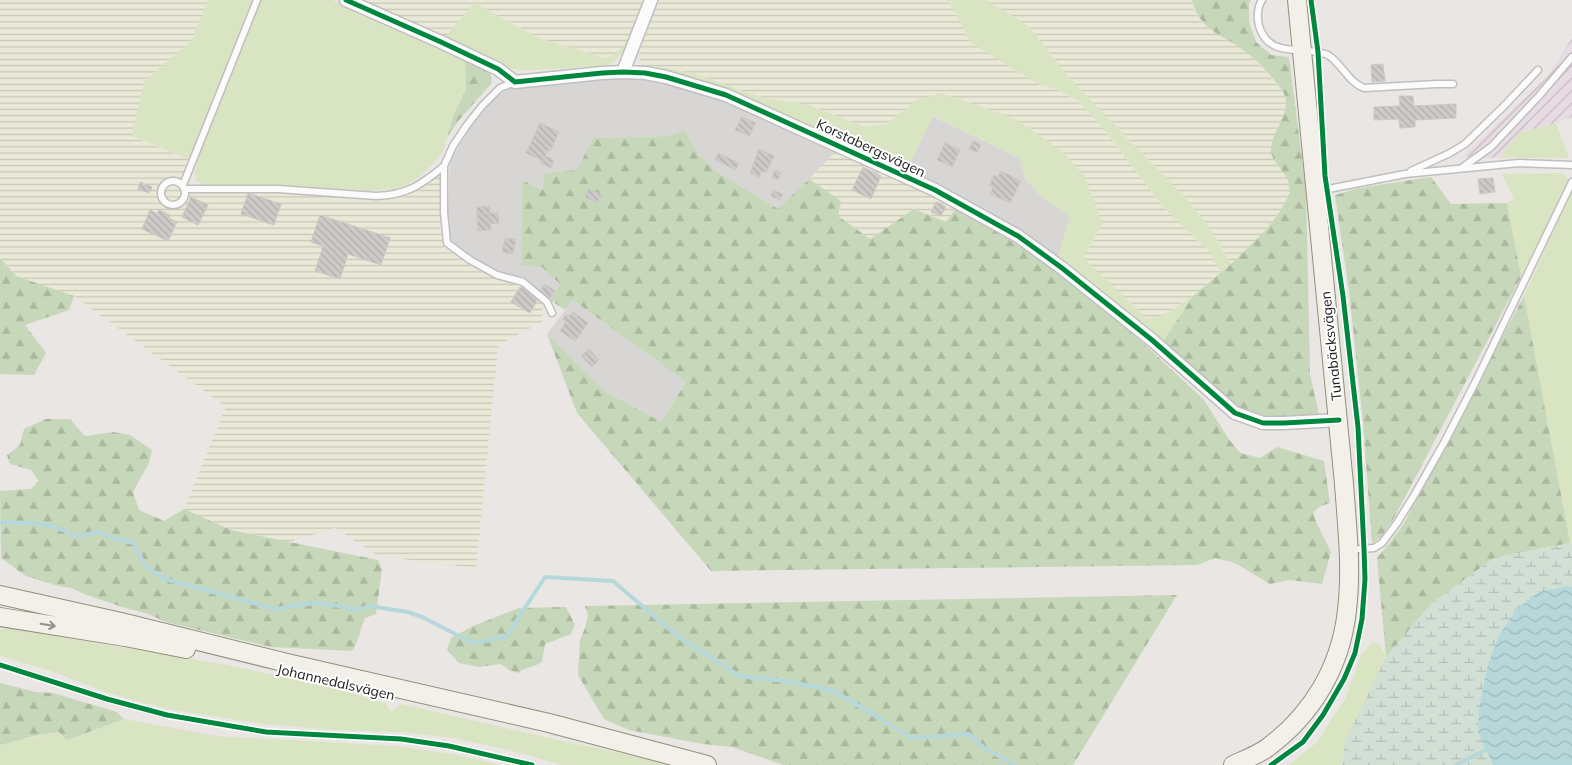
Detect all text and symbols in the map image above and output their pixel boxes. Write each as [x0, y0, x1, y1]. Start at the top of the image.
street label: Korstabergsvägen [814, 115, 928, 181]
street label: Tunabäcksvägen [1316, 290, 1346, 402]
one-way arrow [40, 620, 56, 630]
street label: Johannedalsvägen [275, 660, 397, 704]

